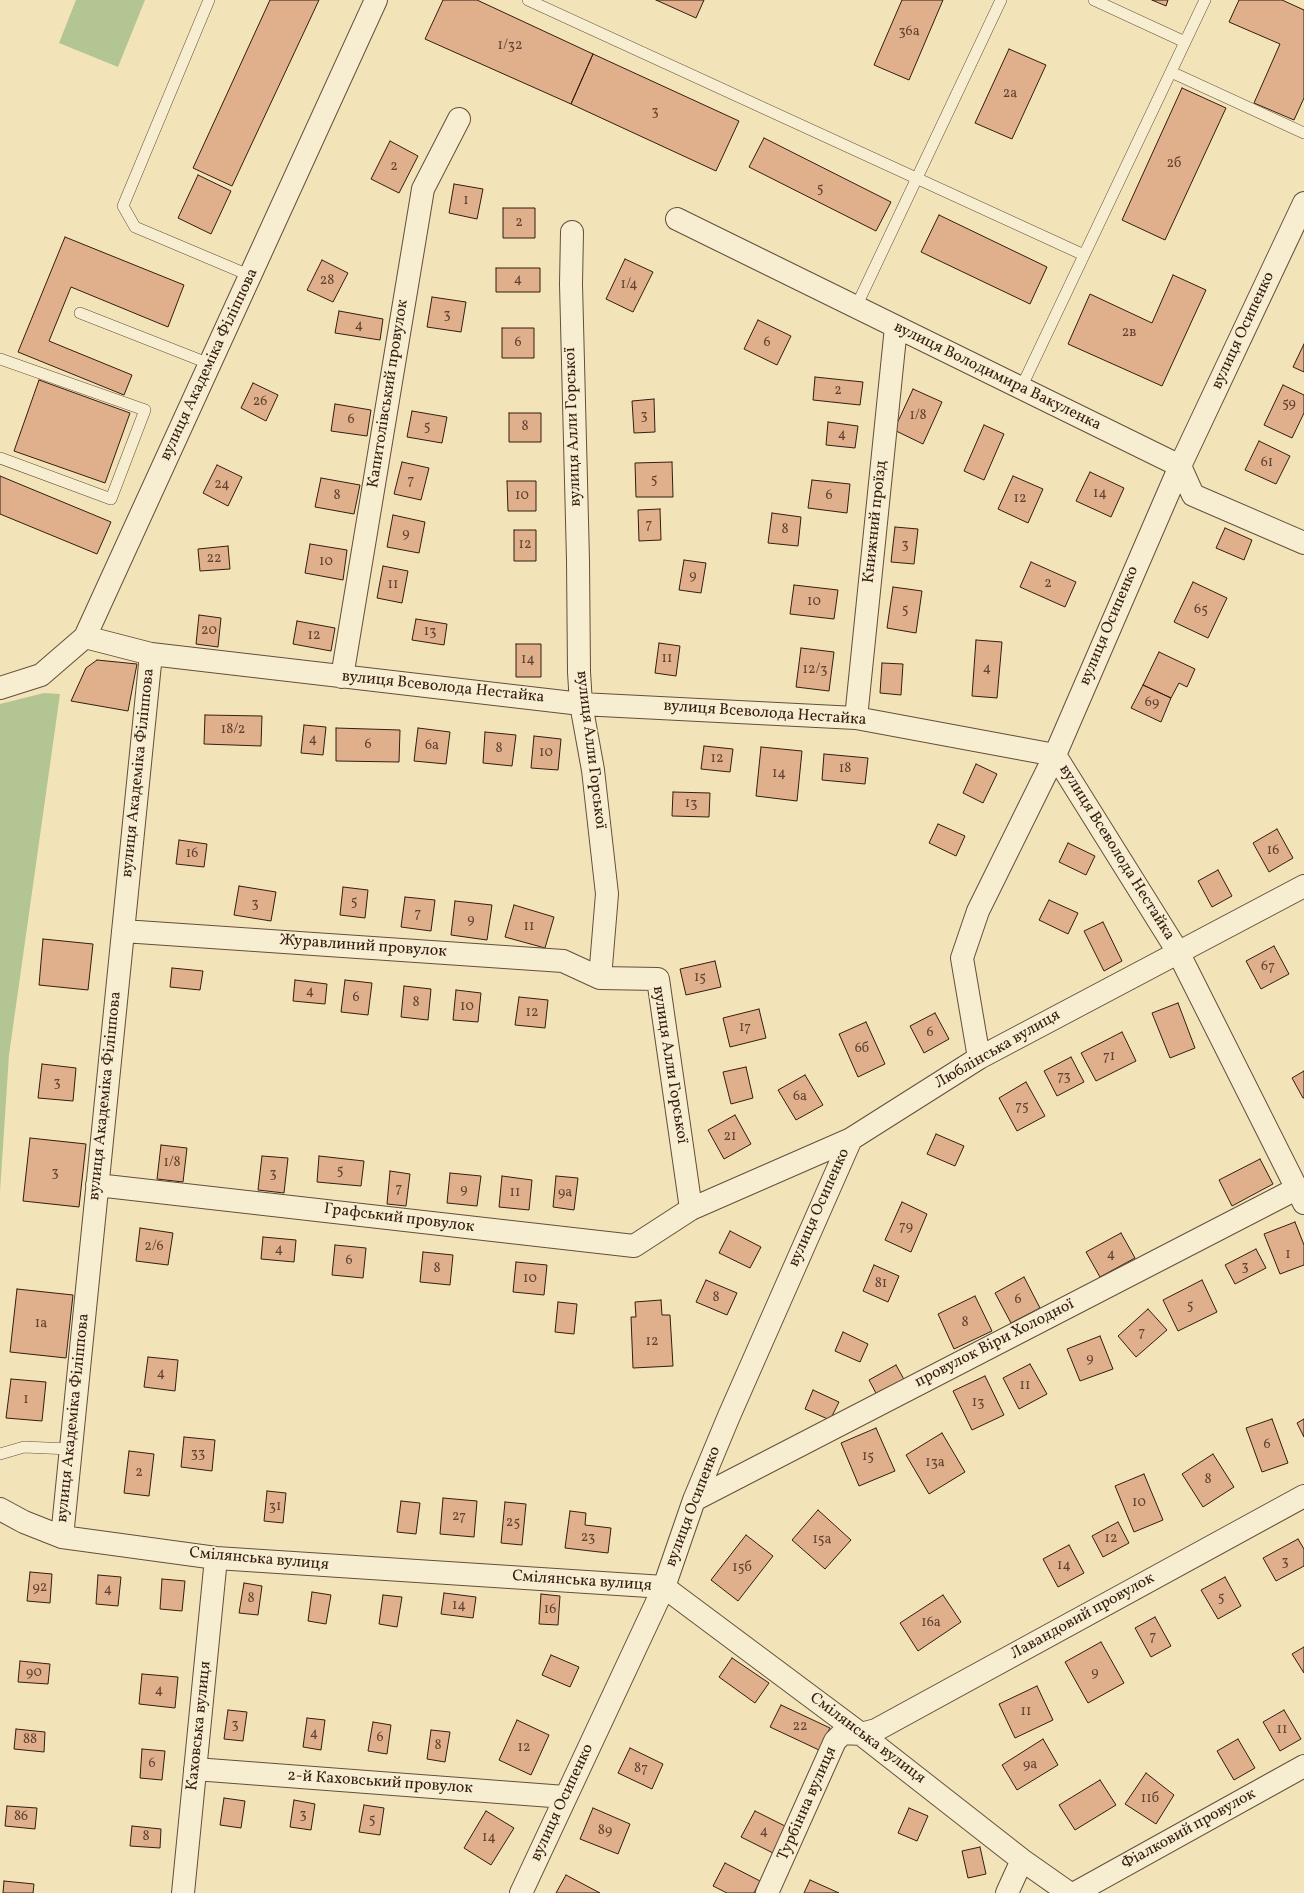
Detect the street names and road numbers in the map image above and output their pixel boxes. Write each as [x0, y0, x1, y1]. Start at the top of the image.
street label: вулиця Академіка Філіппова [157, 266, 263, 464]
street label: вулиця Осипенко [1208, 269, 1280, 393]
street label: Капитолівський провулок [365, 298, 413, 490]
street label: вулиця Володимира Вакуленка [890, 318, 1104, 436]
street label: вулиця Алли Горської [562, 347, 586, 507]
street label: Книжний проїзд [860, 460, 892, 584]
street label: вулиця Осипенко [1076, 564, 1144, 688]
street label: вулиця Академіка Філіппова [118, 668, 160, 878]
street label: вулиця Всеволода Нестайка [341, 668, 545, 708]
street label: вулиця Алли Горської [571, 670, 609, 830]
street label: вулиця Всеволода Нестайка [663, 697, 867, 731]
street label: вулиця Всеволода Нестайка [1054, 762, 1178, 944]
street label: Журавлиний провулок [279, 932, 447, 962]
street label: вулиця Алли Горської [647, 985, 691, 1145]
street label: вулиця Академіка Філіппова [85, 991, 127, 1201]
street label: Люблінська вулиця [932, 1006, 1064, 1094]
street label: вулиця Осипенко [785, 1146, 855, 1270]
street label: Графський провулок [323, 1200, 475, 1238]
street label: провулок Віри Холодної [912, 1295, 1078, 1393]
street label: вулиця Академіка Філіппова [53, 1313, 95, 1523]
street label: вулиця Осипенко [662, 1444, 726, 1570]
street label: Смілянська вулиця [188, 1544, 330, 1576]
street label: Смілянська вулиця [511, 1568, 653, 1596]
street label: Лавандовий провулок [1008, 1569, 1158, 1665]
street label: Каховська вулиця [184, 1660, 216, 1792]
street label: Смілянська вулиця [805, 1689, 929, 1789]
street label: вулиця Осипенко [527, 1741, 599, 1865]
street label: Турбінна вулиця [774, 1744, 842, 1864]
street label: 2-й Каховський провулок [287, 1767, 473, 1799]
street label: Фіалковий провулок [1119, 1785, 1259, 1875]

